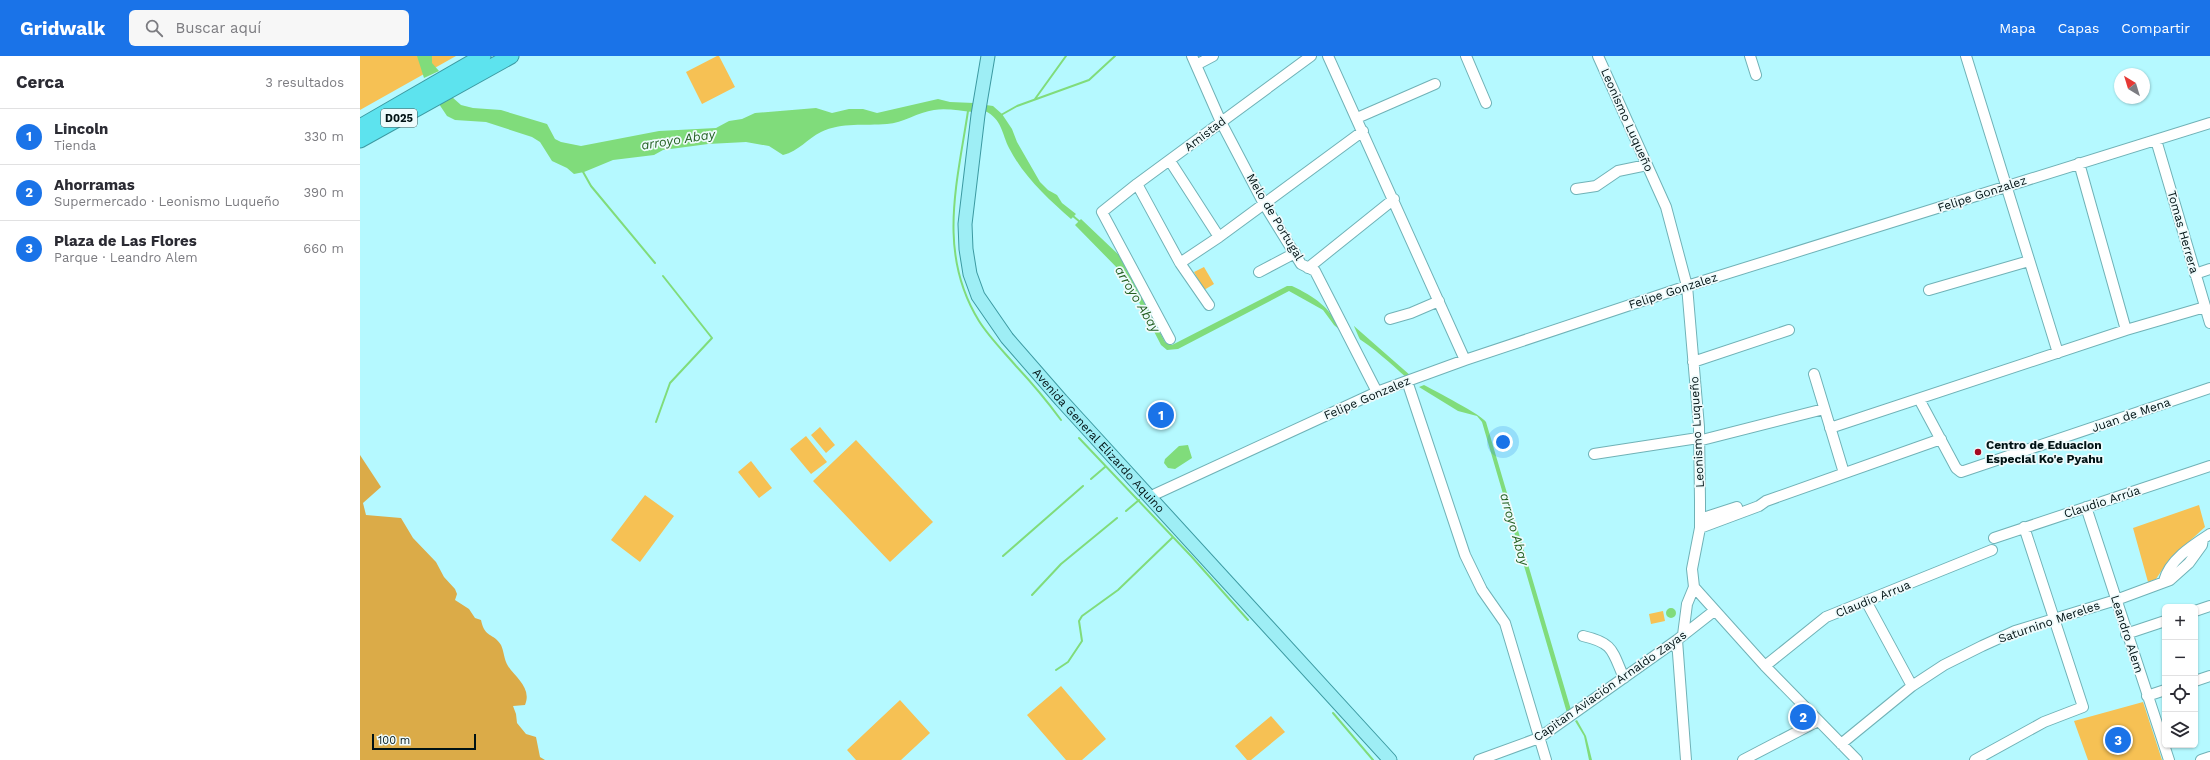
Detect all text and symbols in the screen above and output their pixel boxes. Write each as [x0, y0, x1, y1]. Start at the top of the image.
search box [129, 10, 409, 46]
text: Gridwalk [20, 17, 105, 40]
icon: search [143, 17, 165, 39]
text: Buscar aquí [175, 19, 261, 37]
text: Mapa [1999, 20, 2036, 36]
text: Capas [2058, 20, 2099, 36]
text: Compartir [2121, 20, 2190, 36]
street label: Leonismo Luqueño [1598, 66, 1656, 174]
north arrow [2114, 68, 2150, 104]
text: Cerca [16, 72, 64, 92]
text: 3 resultados [265, 75, 344, 90]
road number: D025 [381, 109, 417, 127]
street label: Amistad [1182, 114, 1228, 154]
text: Lincoln [54, 120, 108, 138]
water label: arroyo Abay [640, 126, 718, 153]
text: 1 [26, 129, 32, 144]
text: 330 m [304, 129, 344, 144]
text: Tienda [54, 138, 96, 153]
street label: Melo de Portugal [1244, 171, 1307, 263]
street label: Felipe Gonzalez [1936, 173, 2028, 215]
text: Ahorramas [54, 176, 135, 194]
text: 2 [25, 185, 33, 200]
text: 390 m [303, 185, 344, 200]
street label: Tomas Herrera [2164, 189, 2202, 275]
text: Supermercado · Leonismo Luqueño [54, 194, 280, 209]
text: Plaza de Las Flores [54, 232, 197, 250]
text: 3 [25, 241, 33, 256]
text: 660 m [303, 241, 344, 256]
text: Parque · Leandro Alem [54, 250, 198, 265]
water label: arroyo Abay [1112, 263, 1164, 336]
street label: Felipe Gonzalez [1627, 270, 1719, 312]
street label: Avenida General Elizardo Aquino [1030, 366, 1168, 516]
street label: Felipe Gonzalez [1322, 373, 1412, 423]
street label: Leonismo Luqueño [1687, 376, 1707, 488]
street label: Juan de Mena [2090, 395, 2172, 435]
pin: 1 [1148, 400, 1174, 430]
your location [1493, 432, 1513, 452]
place label: Centro de Eduacion Especial Ko'e Pyahu [1986, 438, 2103, 466]
marker: Centro de Eduacion Especial Ko'e Pyahu [1973, 447, 1983, 457]
street label: Claudio Arrúa [2062, 483, 2142, 521]
water label: arroyo Abay [1497, 491, 1532, 568]
street label: Claudio Arrua [1834, 578, 1913, 620]
street label: Leandro Alem [2108, 593, 2146, 675]
street label: Saturnino Mereles [1996, 598, 2102, 646]
map controls [2162, 604, 2198, 748]
button: + [2162, 604, 2198, 640]
street label: Capitan Aviación Arnaldo Zayas [1531, 628, 1689, 744]
button: − [2162, 640, 2198, 676]
button: locate [2162, 676, 2198, 712]
pin: 2 [1790, 702, 1816, 732]
button: layers [2162, 712, 2198, 748]
pin: 3 [2105, 725, 2131, 755]
scale bar [372, 732, 476, 751]
text: 100 m [378, 734, 410, 747]

